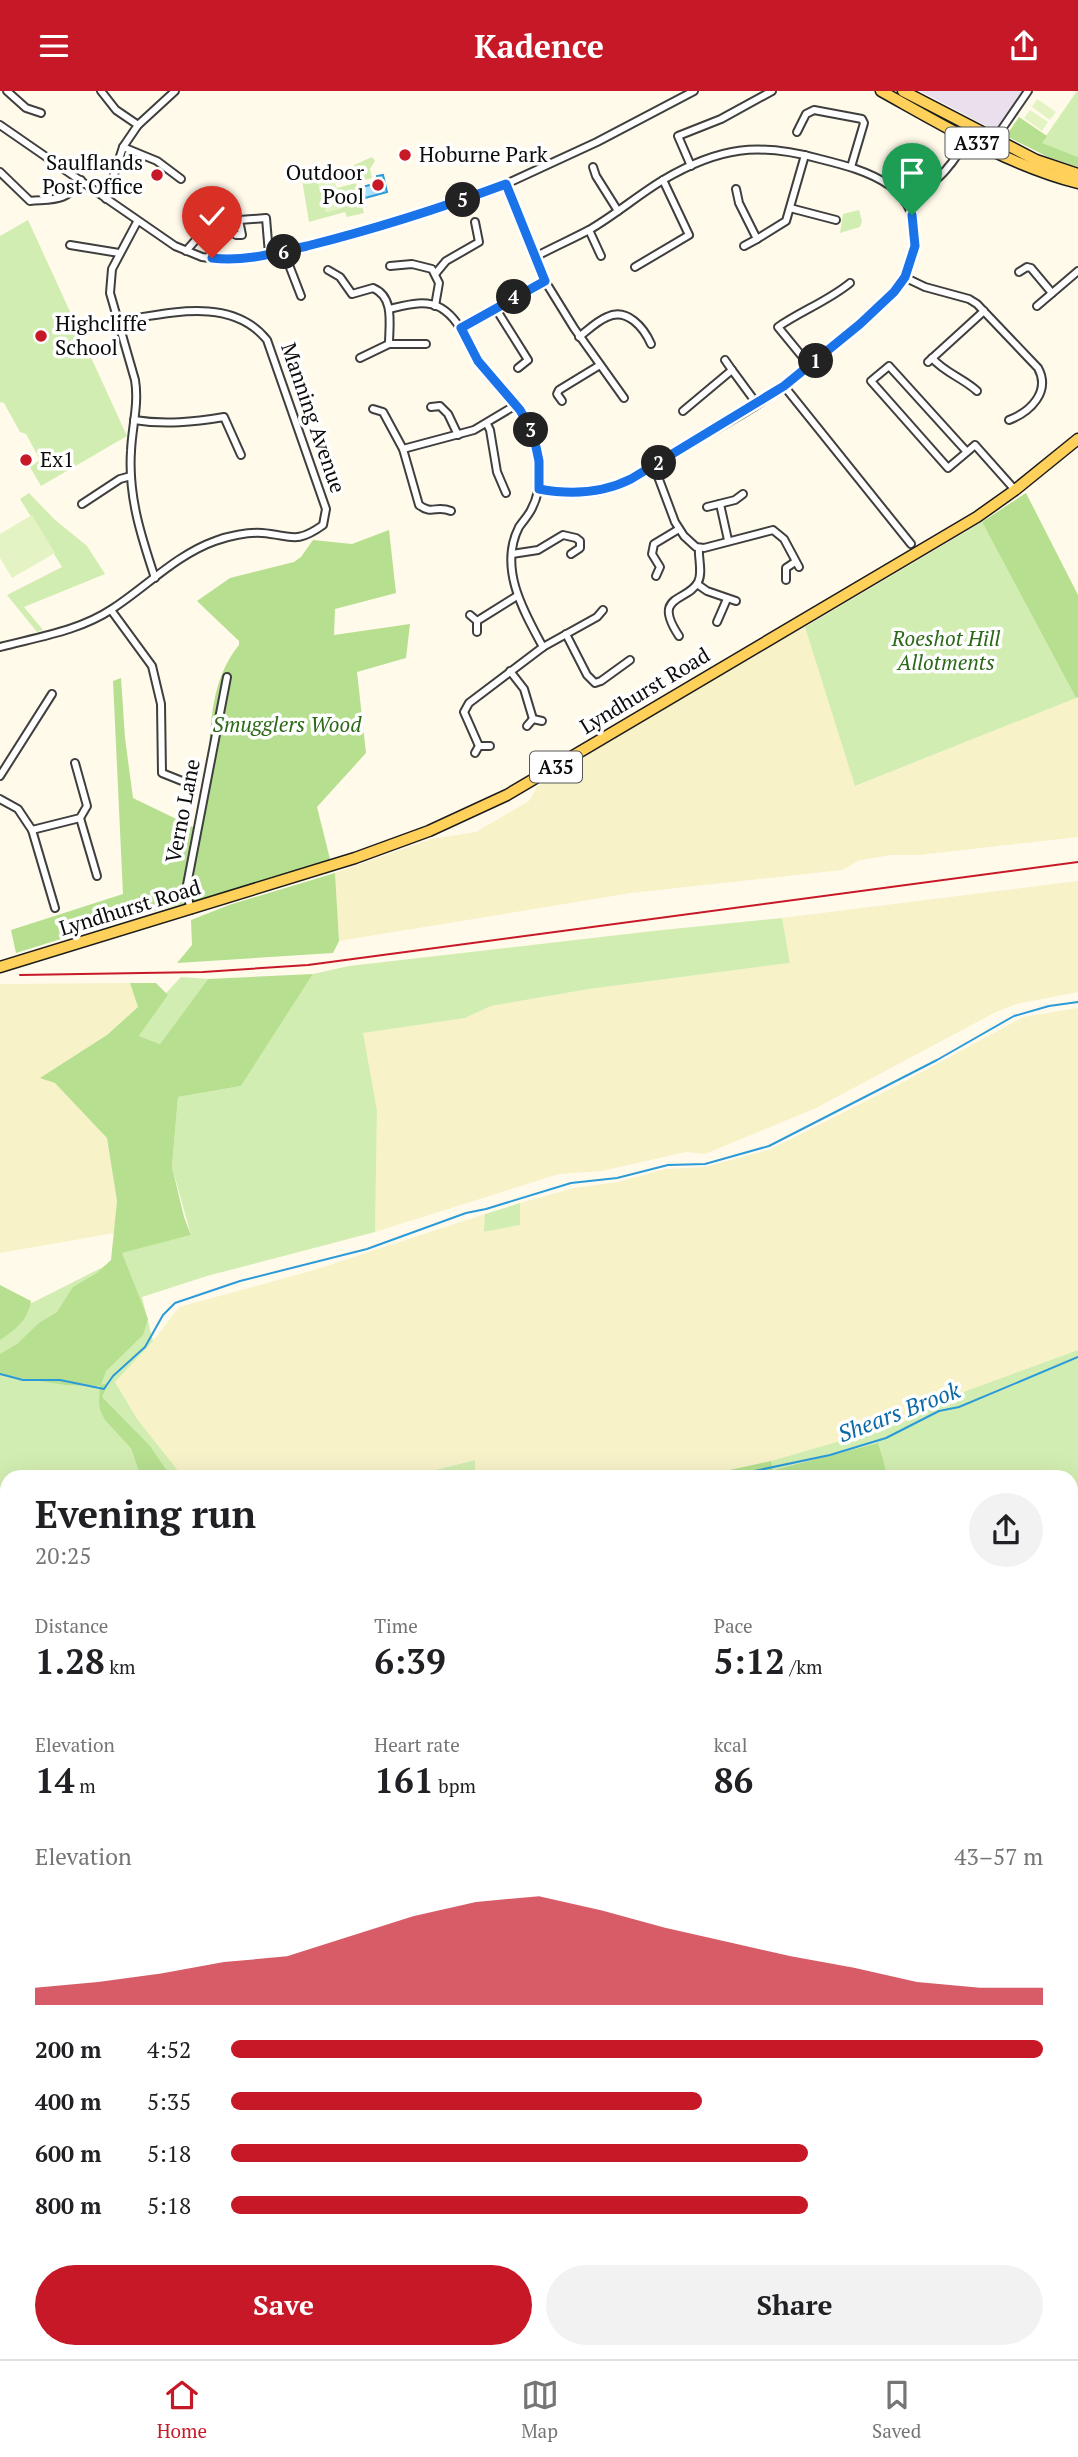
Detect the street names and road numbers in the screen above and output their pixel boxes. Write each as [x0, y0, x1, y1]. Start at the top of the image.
road number: A337 [946, 127, 1009, 159]
street label: Manning Avenue [275, 339, 353, 496]
street label: Lyndhurst Road [574, 640, 715, 740]
road number: A35 [530, 751, 582, 783]
street label: Verno Lane [158, 756, 206, 865]
street label: Lyndhurst Road [56, 872, 204, 942]

